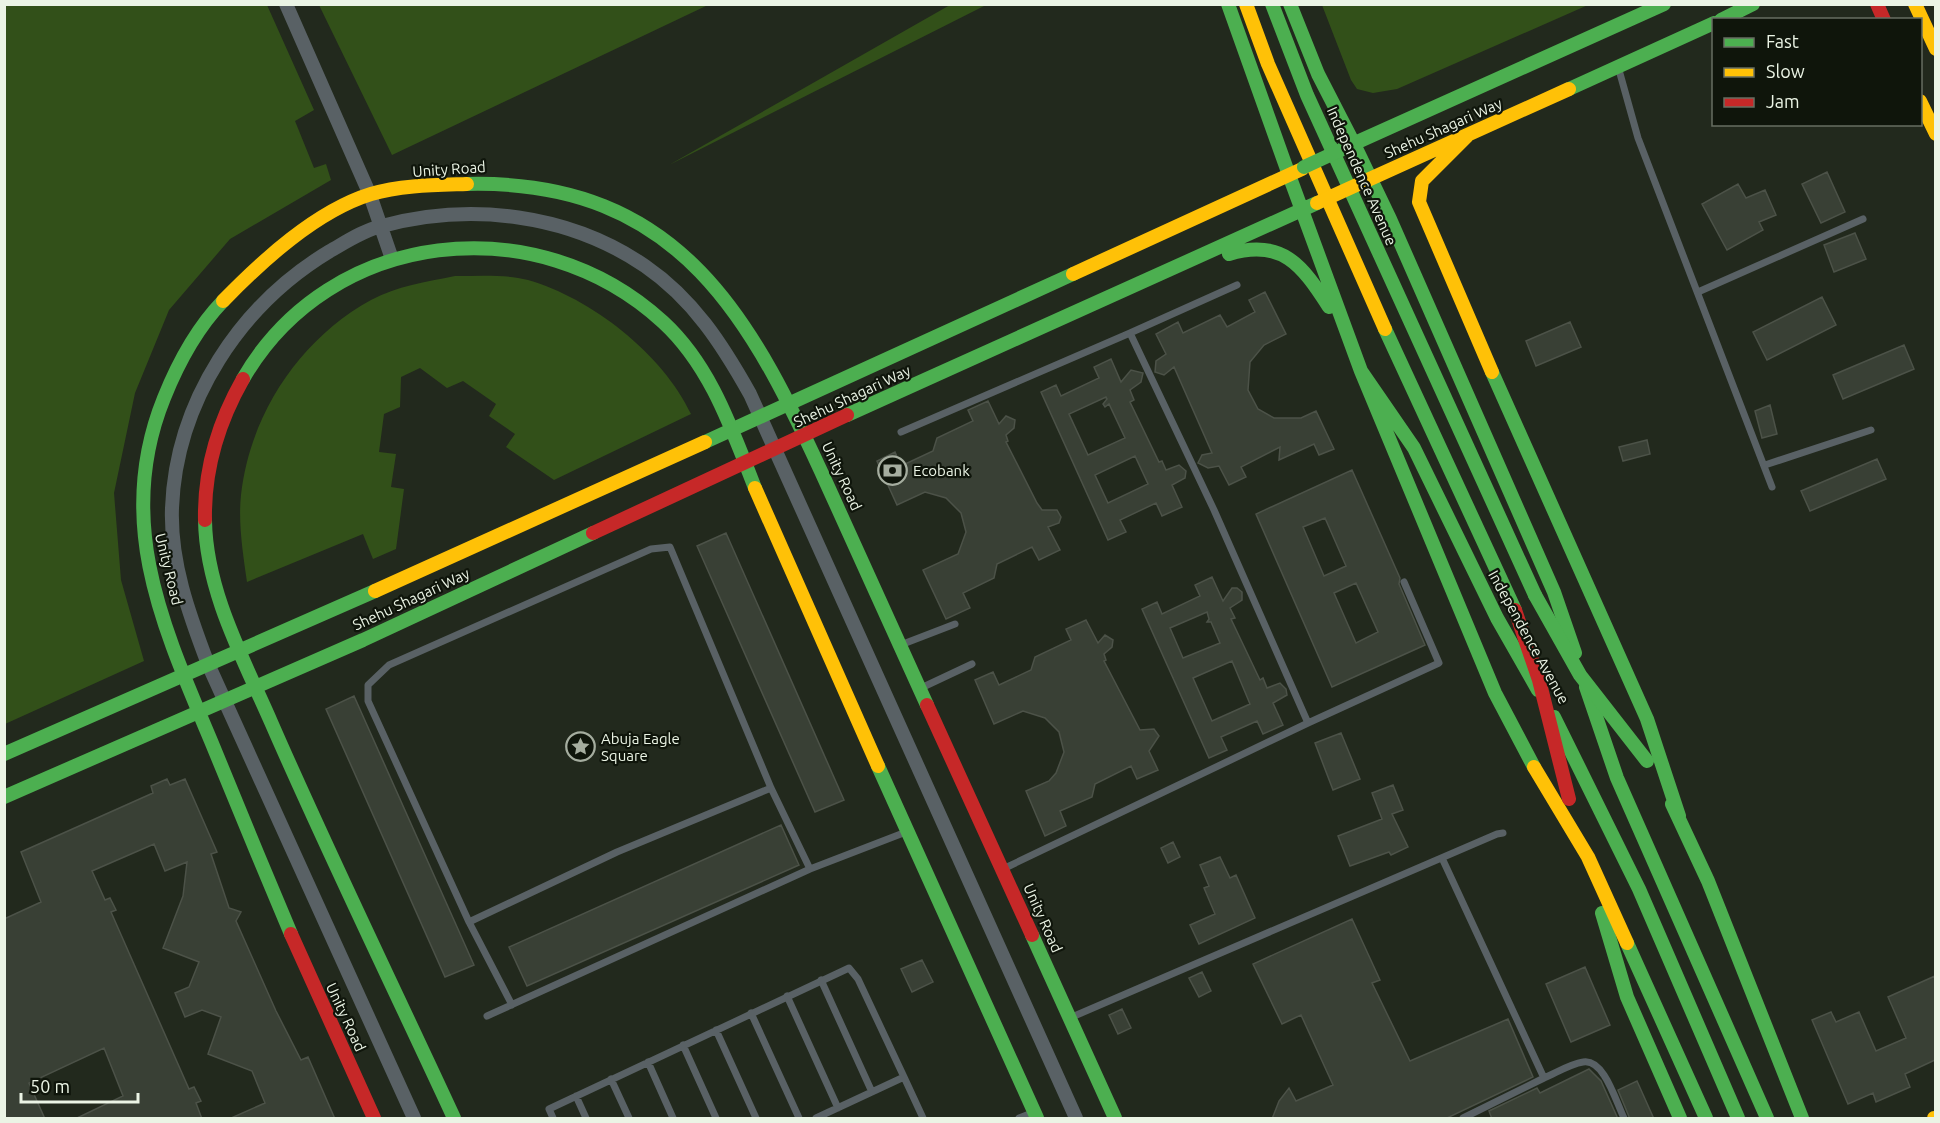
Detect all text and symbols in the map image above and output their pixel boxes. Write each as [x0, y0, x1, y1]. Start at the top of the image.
legend [1712, 18, 1922, 126]
text: Fast [1766, 31, 1799, 51]
text: Slow [1766, 61, 1805, 81]
text: Jam [1766, 91, 1800, 111]
street label: Shehu Shagari Way [1382, 94, 1504, 162]
street label: Independence Avenue [1324, 104, 1400, 248]
street label: Unity Road [412, 158, 486, 180]
street label: Shehu Shagari Way [791, 361, 913, 431]
street label: Unity Road [819, 439, 865, 513]
bank icon: Ecobank [876, 454, 908, 486]
place label: Ecobank [913, 462, 970, 479]
street label: Unity Road [152, 531, 186, 607]
street label: Shehu Shagari Way [350, 564, 472, 634]
street label: Independence Avenue [1485, 567, 1573, 707]
place label: Abuja Eagle Square [601, 730, 680, 764]
place icon: Abuja Eagle Square [564, 731, 596, 763]
street label: Unity Road [1020, 881, 1066, 955]
street label: Unity Road [323, 980, 369, 1054]
scale bar [21, 1066, 138, 1104]
text: 50 m [30, 1076, 70, 1096]

